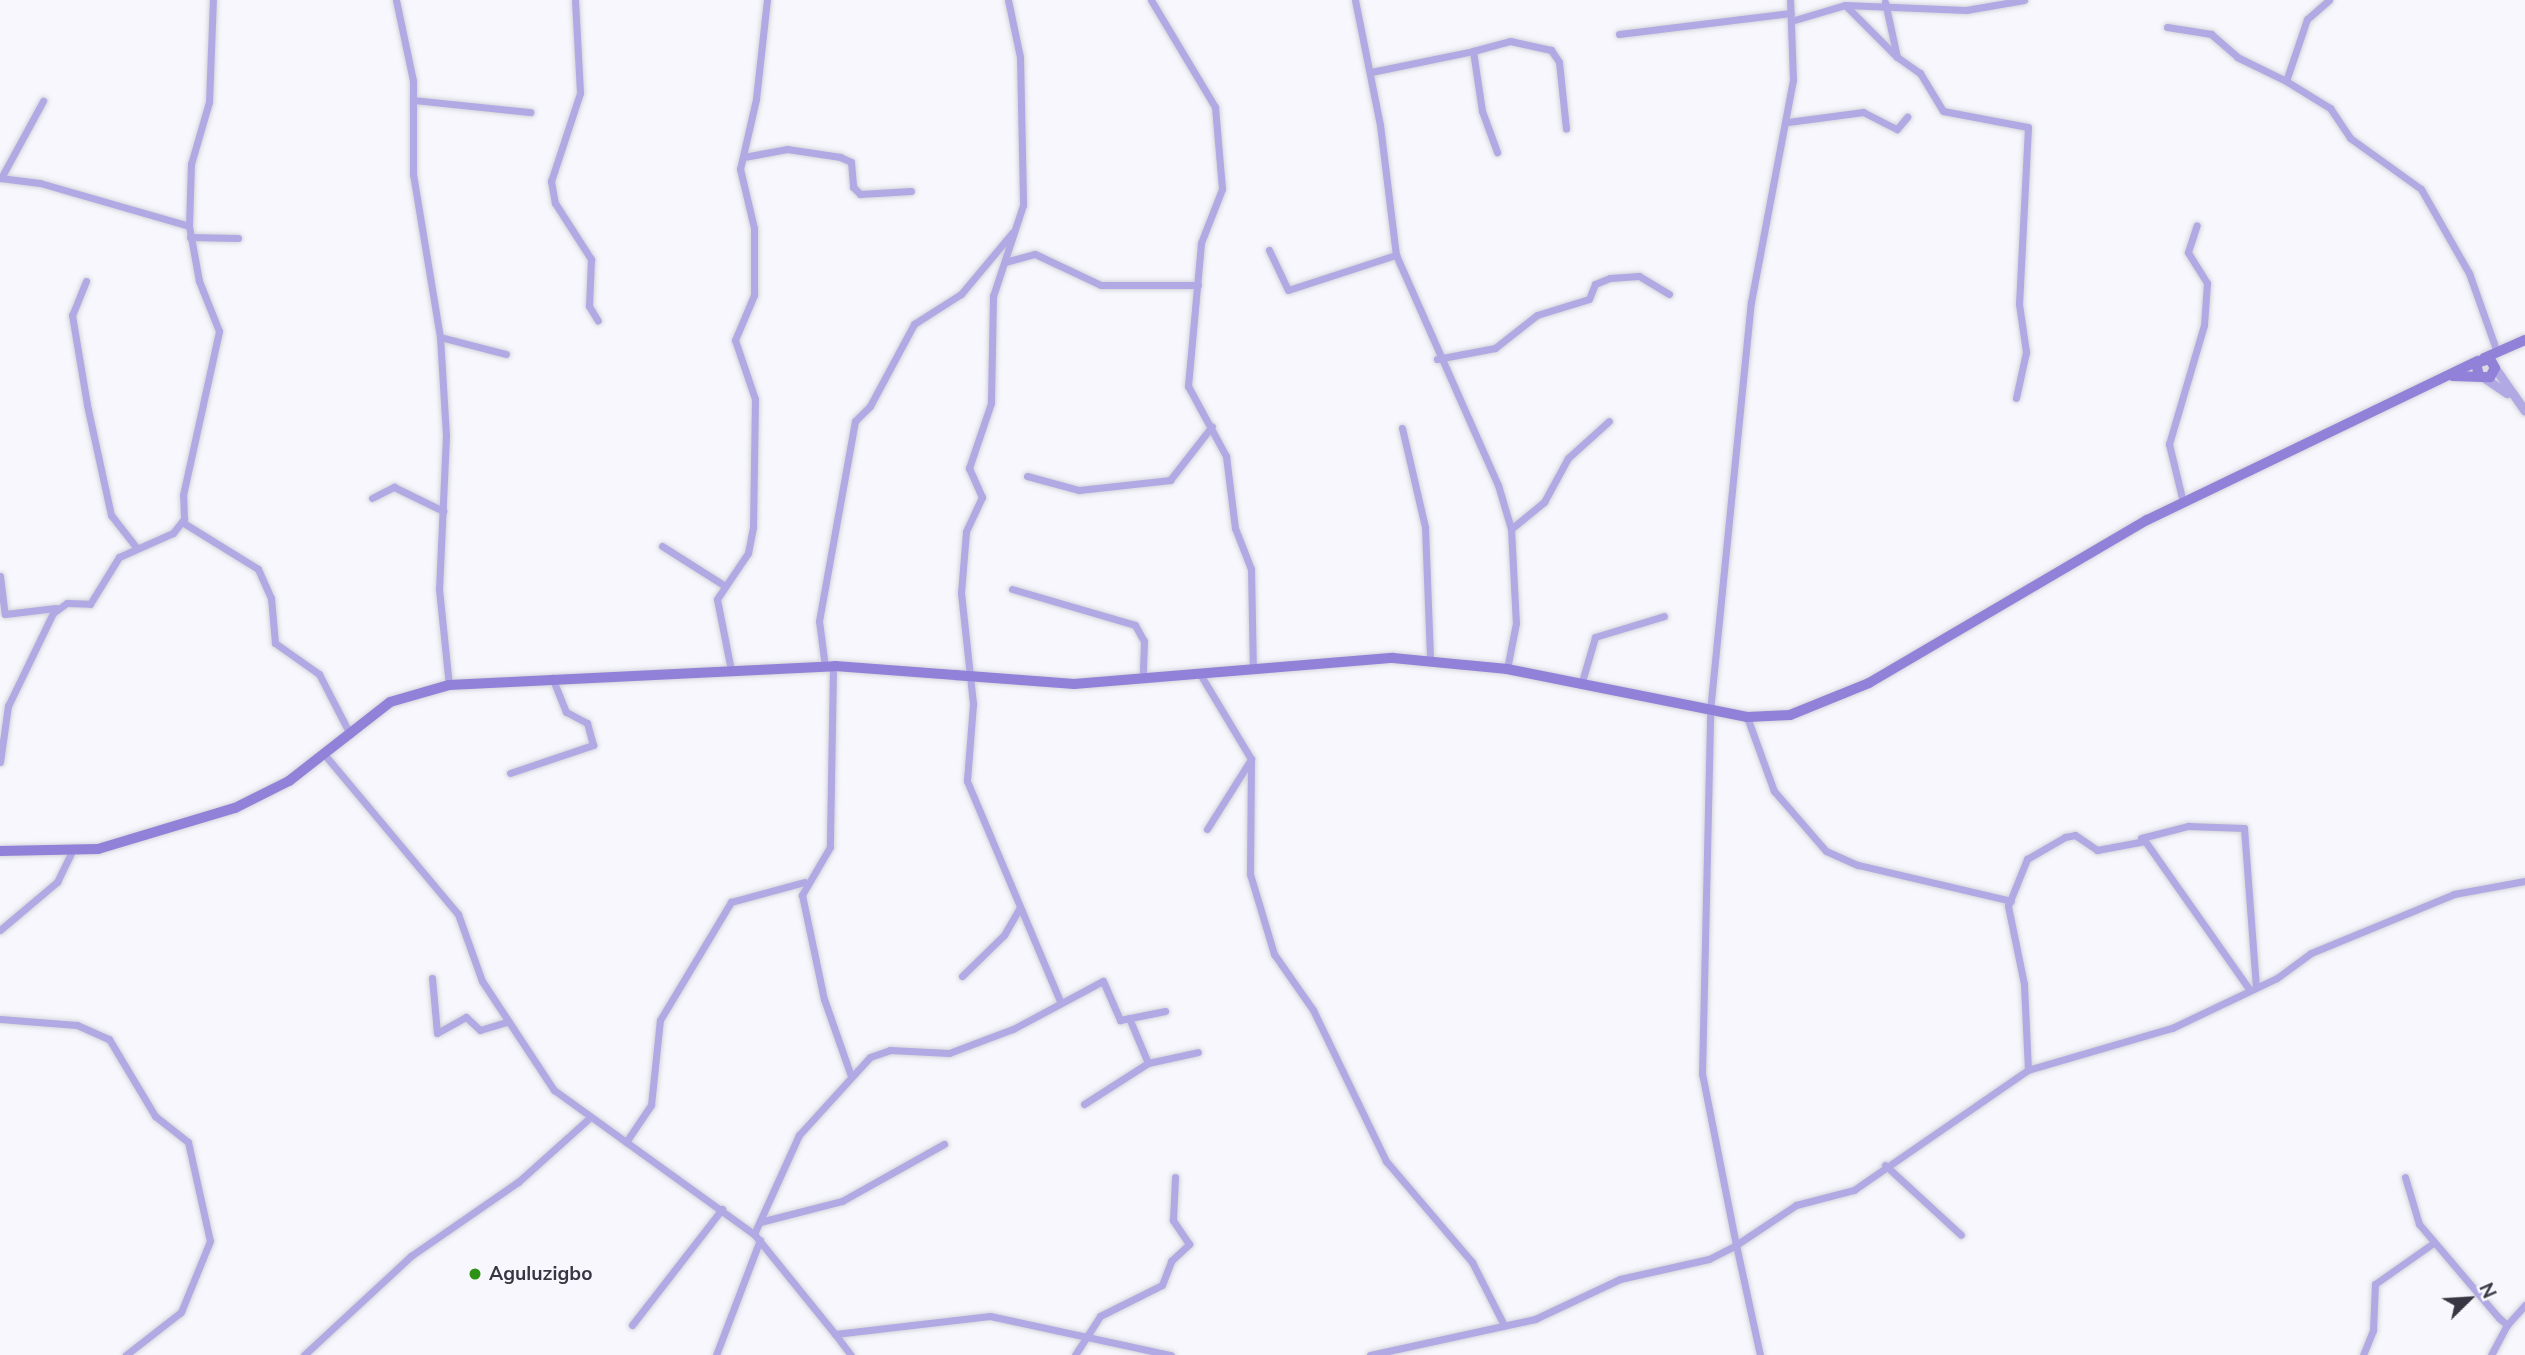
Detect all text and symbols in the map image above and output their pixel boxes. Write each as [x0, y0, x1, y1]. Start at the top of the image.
place label: Aguluzigbo [489, 1263, 592, 1285]
north arrow [2434, 1264, 2504, 1334]
marker: Aguluzigbo [467, 1266, 483, 1282]
text: N [2474, 1279, 2502, 1302]

